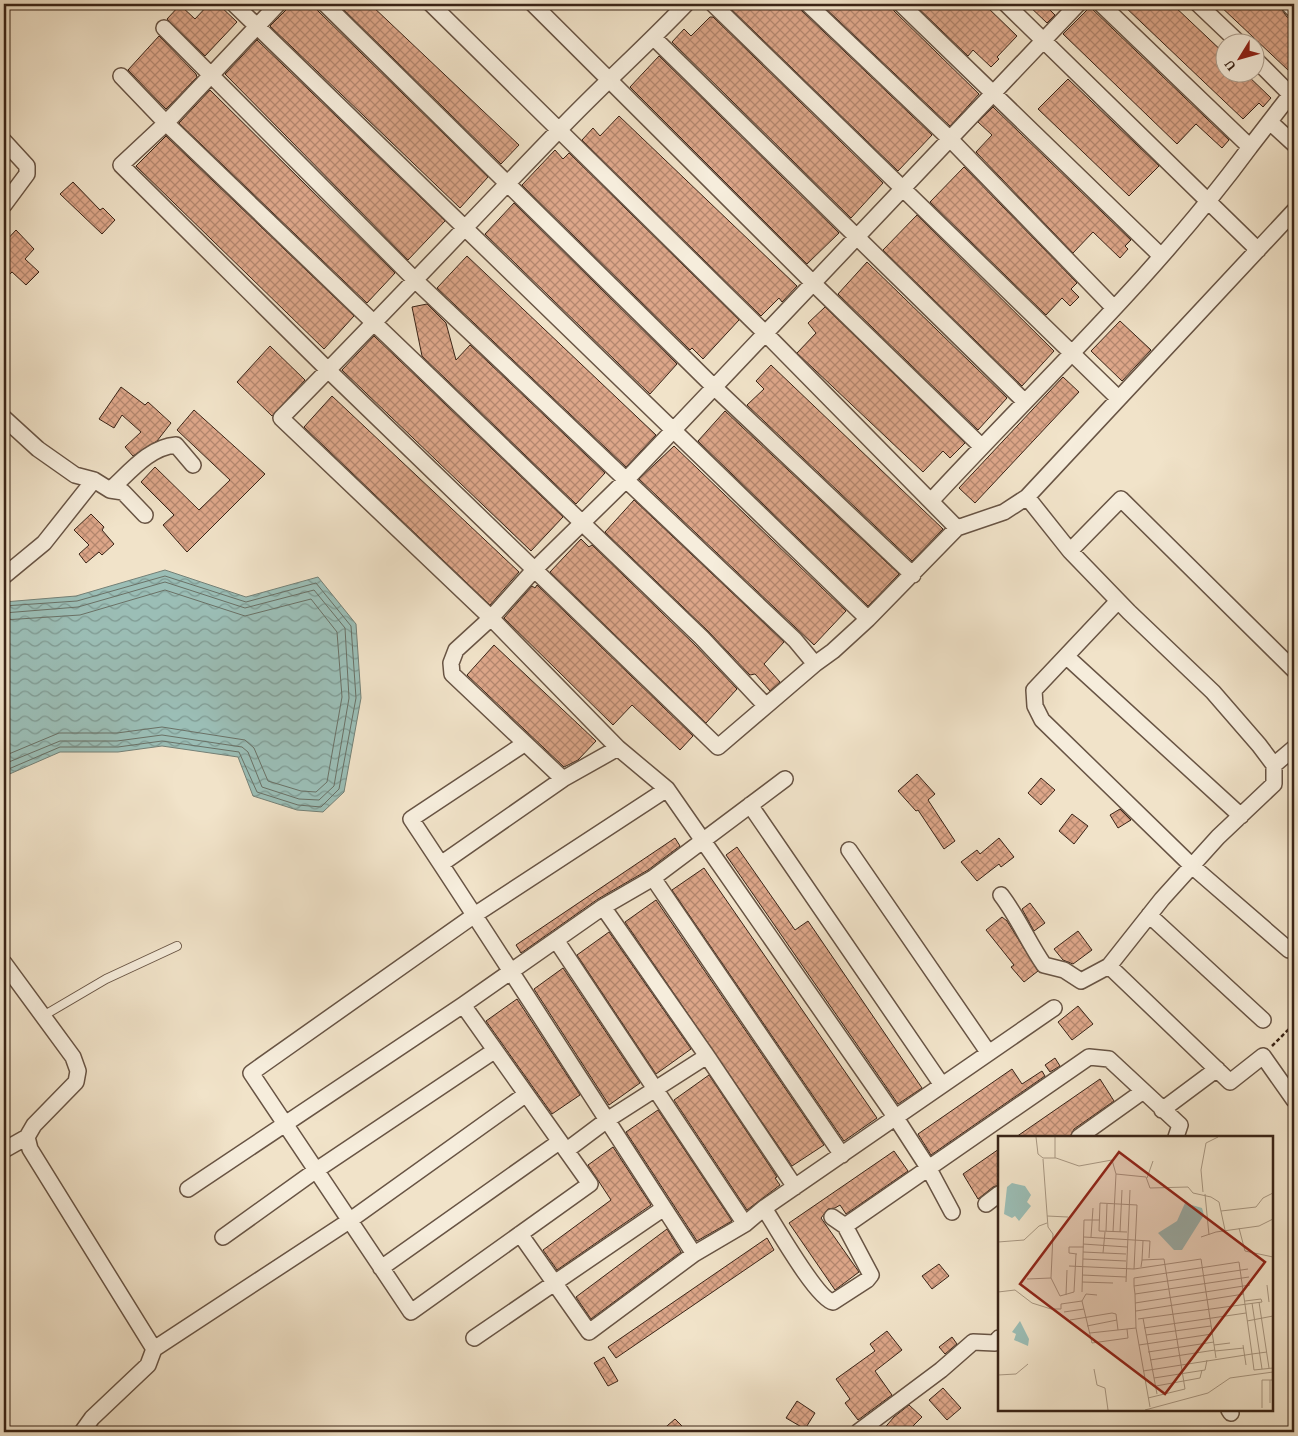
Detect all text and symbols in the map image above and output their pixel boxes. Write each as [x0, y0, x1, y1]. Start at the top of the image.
north arrow [1216, 32, 1266, 82]
text: U [1218, 56, 1240, 76]
inset map [998, 1136, 1273, 1411]

